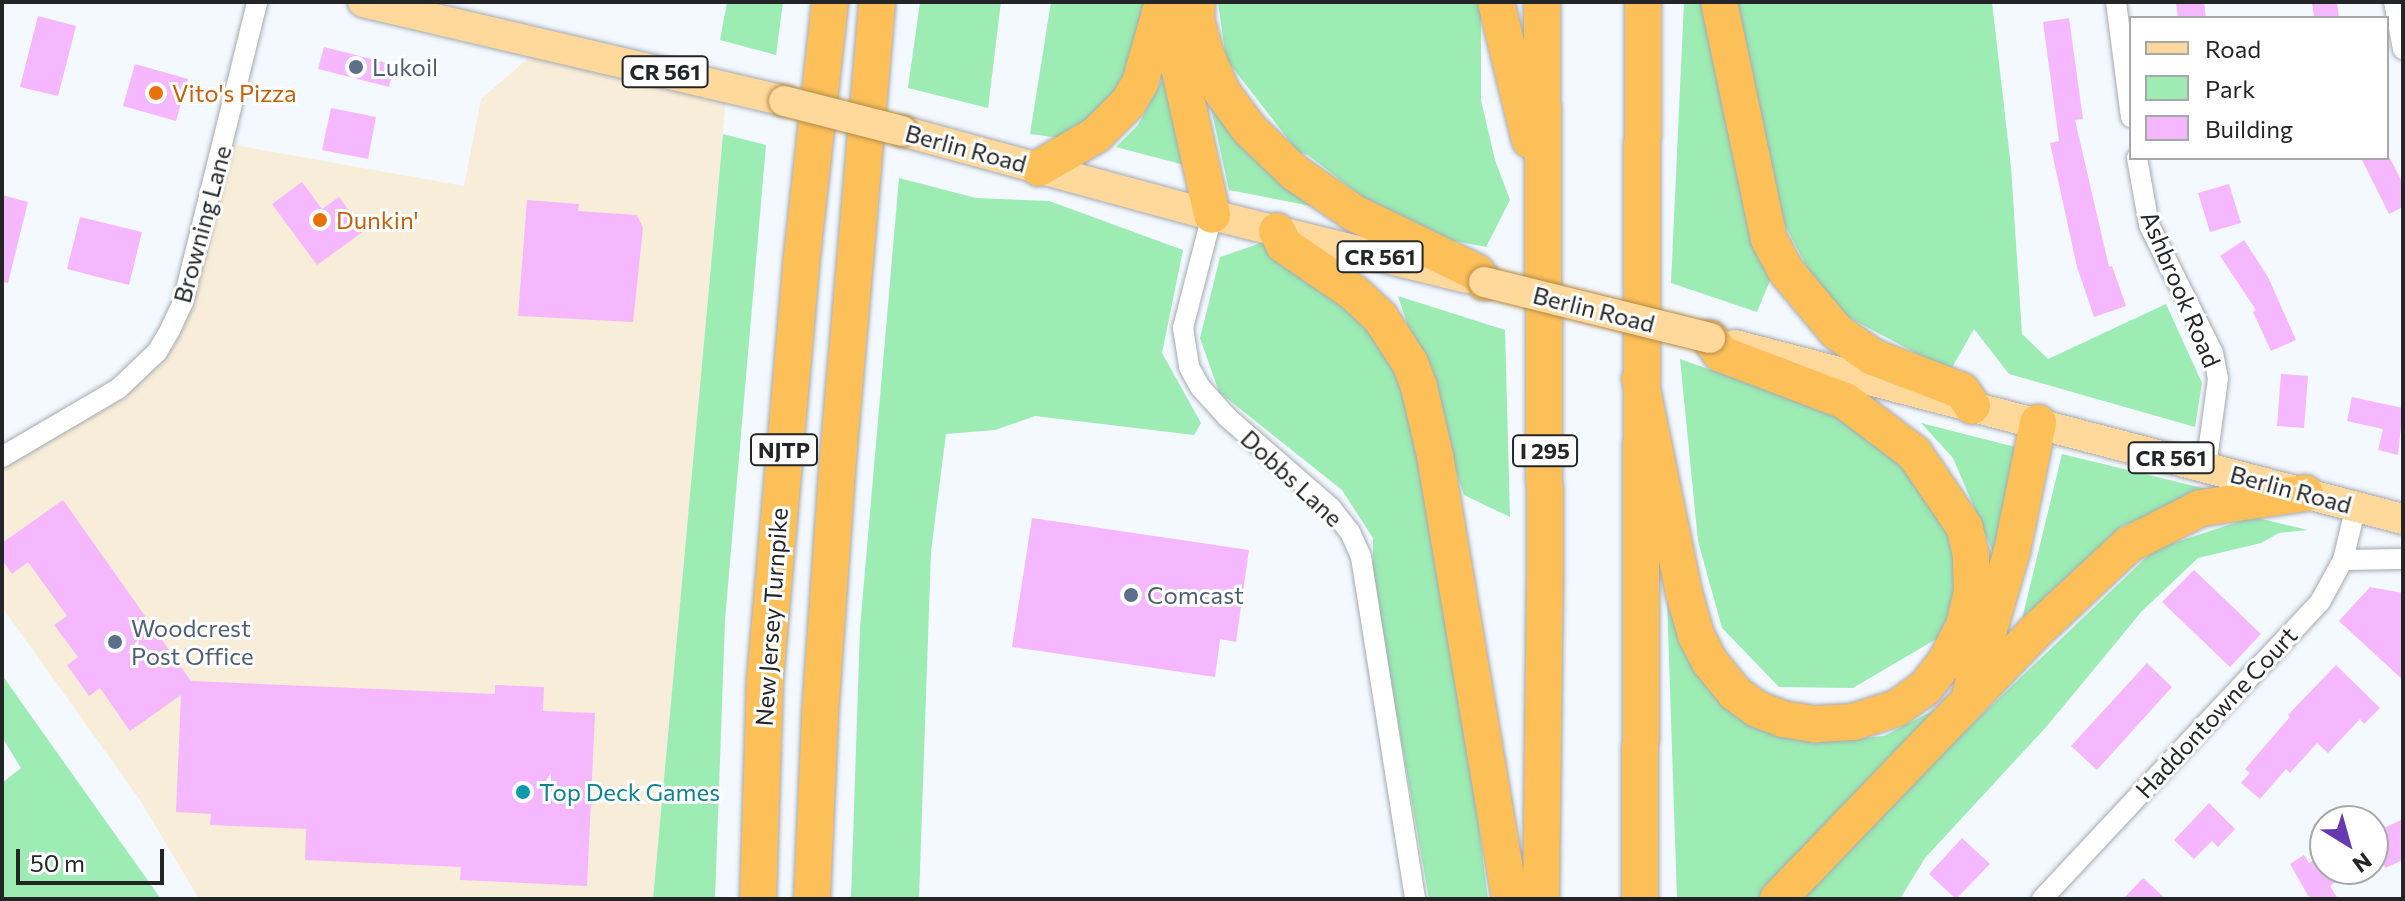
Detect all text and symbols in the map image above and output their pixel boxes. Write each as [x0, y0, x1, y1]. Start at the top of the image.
legend [2129, 16, 2389, 160]
text: Road [2205, 34, 2261, 63]
place label: Lukoil [372, 53, 438, 81]
road number: CR 561 [621, 54, 709, 90]
marker: Lukoil [347, 58, 365, 76]
text: Park [2205, 74, 2255, 103]
place label: Vito's Pizza [172, 79, 297, 107]
marker: Vito's Pizza [147, 84, 165, 102]
text: Building [2205, 114, 2293, 143]
street label: Berlin Road [902, 118, 1030, 178]
street label: Browning Lane [167, 142, 237, 306]
place label: Dunkin' [336, 206, 419, 234]
street label: Ashbrook Road [2135, 207, 2227, 371]
marker: Dunkin' [311, 211, 329, 229]
road number: CR 561 [1336, 239, 1424, 275]
street label: Berlin Road [1530, 280, 1658, 338]
street label: Dobbs Lane [1235, 424, 1349, 532]
road number: NJTP [748, 432, 820, 468]
road number: I 295 [1511, 433, 1579, 469]
road number: CR 561 [2127, 440, 2215, 476]
street label: Berlin Road [2227, 459, 2355, 519]
street label: New Jersey Turnpike [749, 507, 793, 727]
place label: Comcast [1147, 581, 1244, 609]
marker: Comcast [1122, 586, 1140, 604]
place label: Woodcrest Post Office [131, 614, 254, 670]
street label: Haddontowne Court [2129, 620, 2303, 804]
marker: Woodcrest Post Office [106, 633, 124, 651]
place label: Top Deck Games [539, 778, 720, 806]
marker: Top Deck Games [514, 783, 532, 801]
north arrow [2309, 805, 2389, 885]
scale bar [20, 833, 168, 883]
text: N [2348, 847, 2377, 879]
text: 50 m [30, 848, 85, 877]

